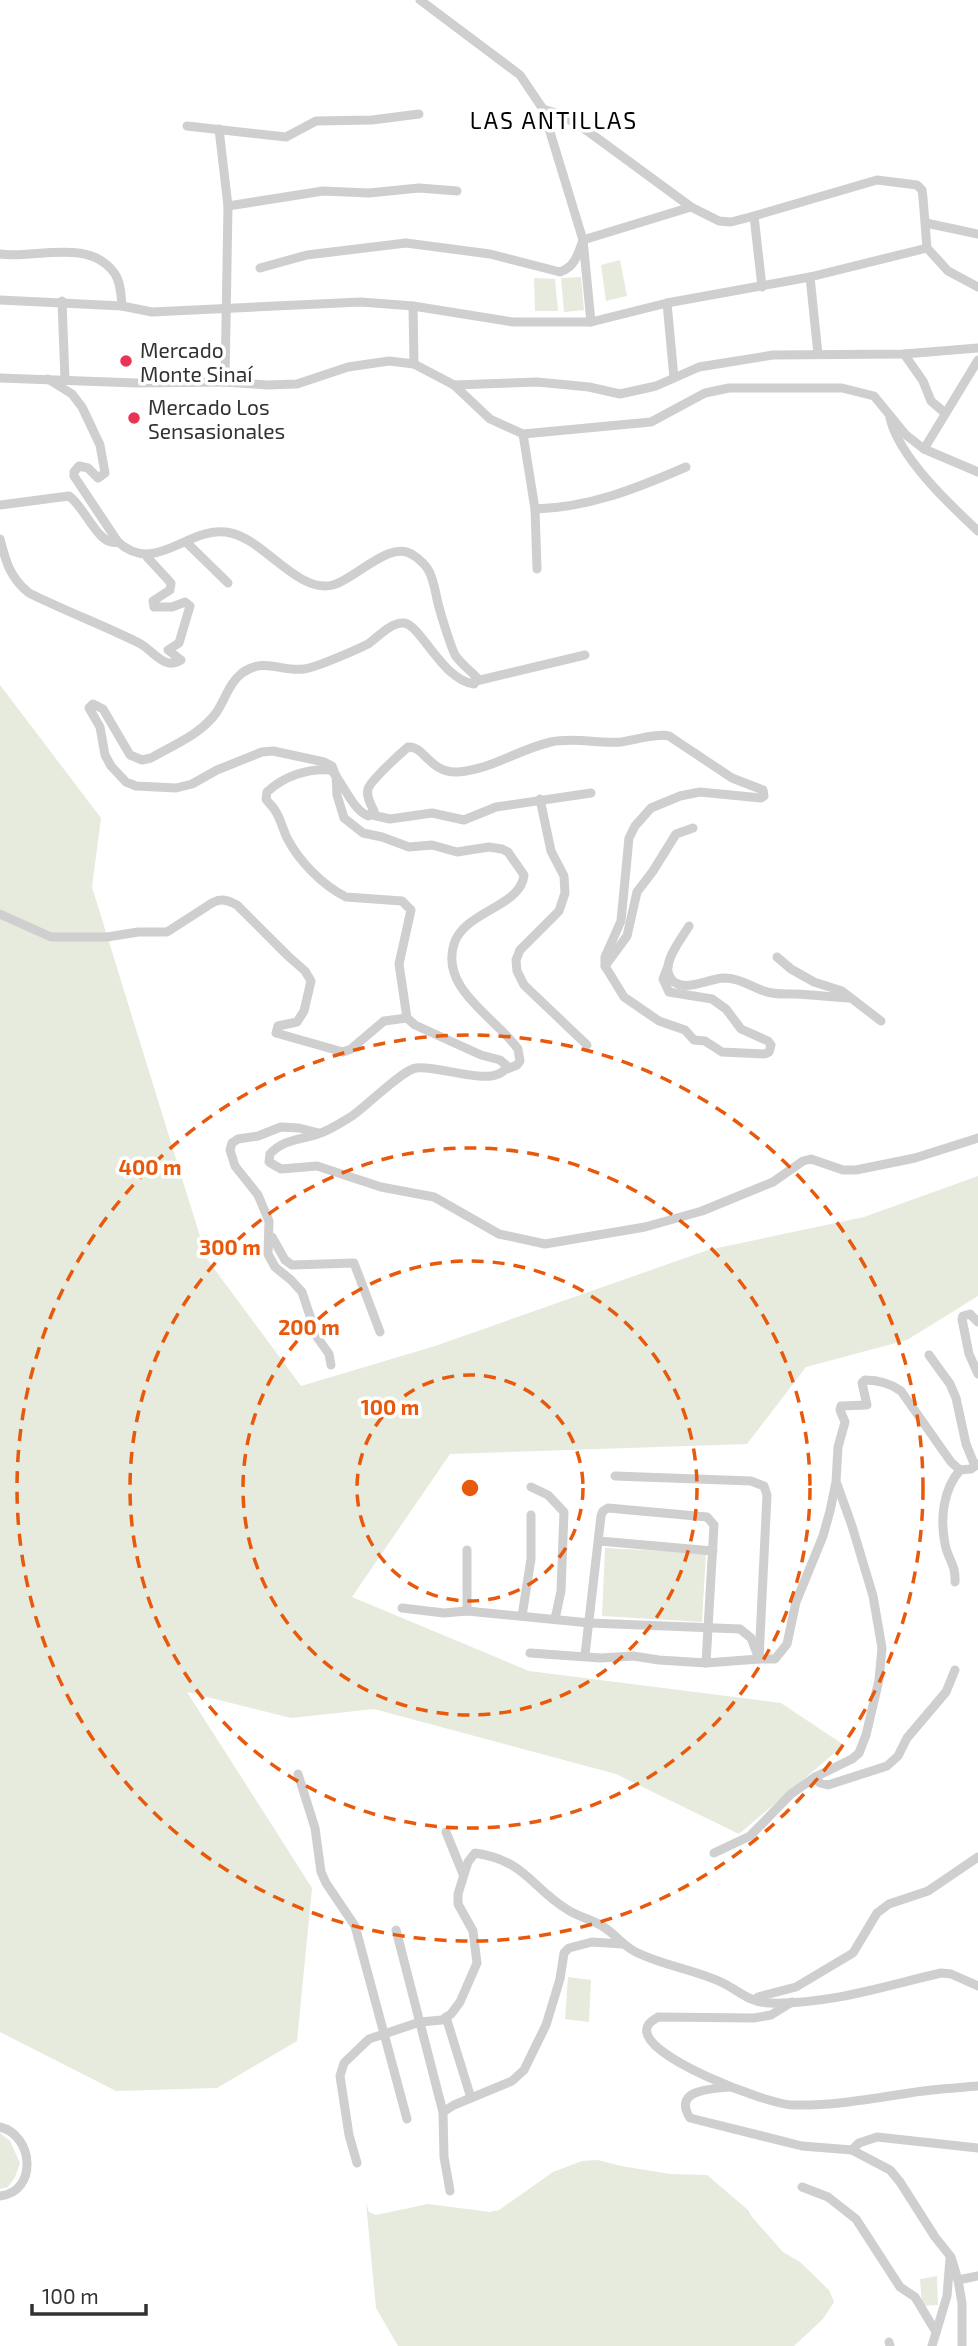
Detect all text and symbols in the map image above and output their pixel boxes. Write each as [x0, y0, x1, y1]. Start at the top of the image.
district label: LAS ANTILLAS [470, 106, 638, 134]
place label: Mercado Monte Sinaí [140, 337, 253, 386]
marker: Mercado Monte Sinaí [118, 353, 134, 369]
place label: Mercado Los Sensasionales [148, 394, 285, 443]
marker: Mercado Los Sensasionales [126, 410, 142, 426]
text: 400 m [119, 1154, 181, 1179]
text: 300 m [199, 1234, 261, 1259]
text: 200 m [278, 1314, 340, 1339]
text: 100 m [361, 1394, 419, 1419]
centre of rings [458, 1476, 482, 1500]
scale bar [32, 2272, 145, 2316]
text: 100 m [42, 2283, 99, 2308]

